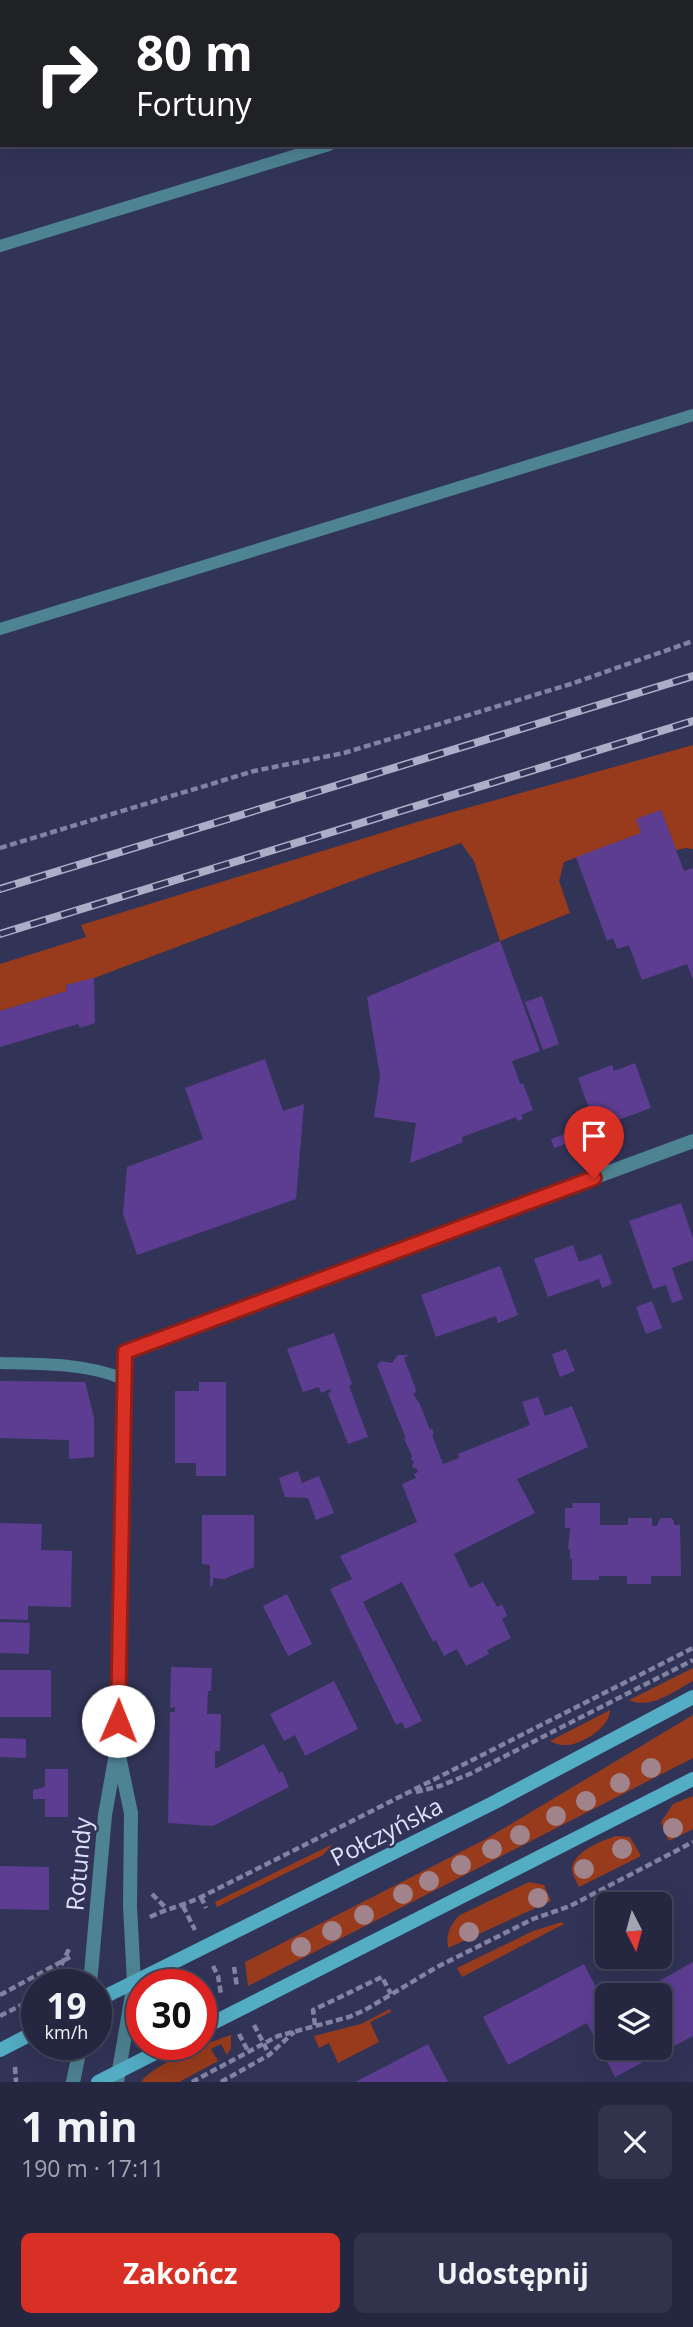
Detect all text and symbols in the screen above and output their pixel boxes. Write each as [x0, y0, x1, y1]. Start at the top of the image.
text: 80 m [136, 19, 253, 85]
icon: right [21, 28, 112, 119]
text: Fortuny [136, 82, 252, 125]
pin [564, 1106, 624, 1178]
icon: arrive [575, 1117, 613, 1155]
position arrow [81, 1684, 155, 1758]
street label: Połczyńska [324, 1789, 448, 1873]
street label: Rotundy [57, 1815, 99, 1912]
north arrow [595, 1892, 672, 1969]
map controls [595, 1892, 672, 2060]
speed limit sign: 30 [126, 1969, 217, 2060]
text: 19 [46, 1982, 87, 2029]
button: layers [595, 1983, 672, 2060]
text: km/h [45, 2020, 88, 2044]
text: 1 min [21, 2097, 138, 2154]
button: close [598, 2105, 672, 2179]
text: 190 m · 17:11 [21, 2152, 164, 2184]
button: Zakończ [21, 2233, 340, 2313]
button: Udostępnij [354, 2233, 672, 2313]

